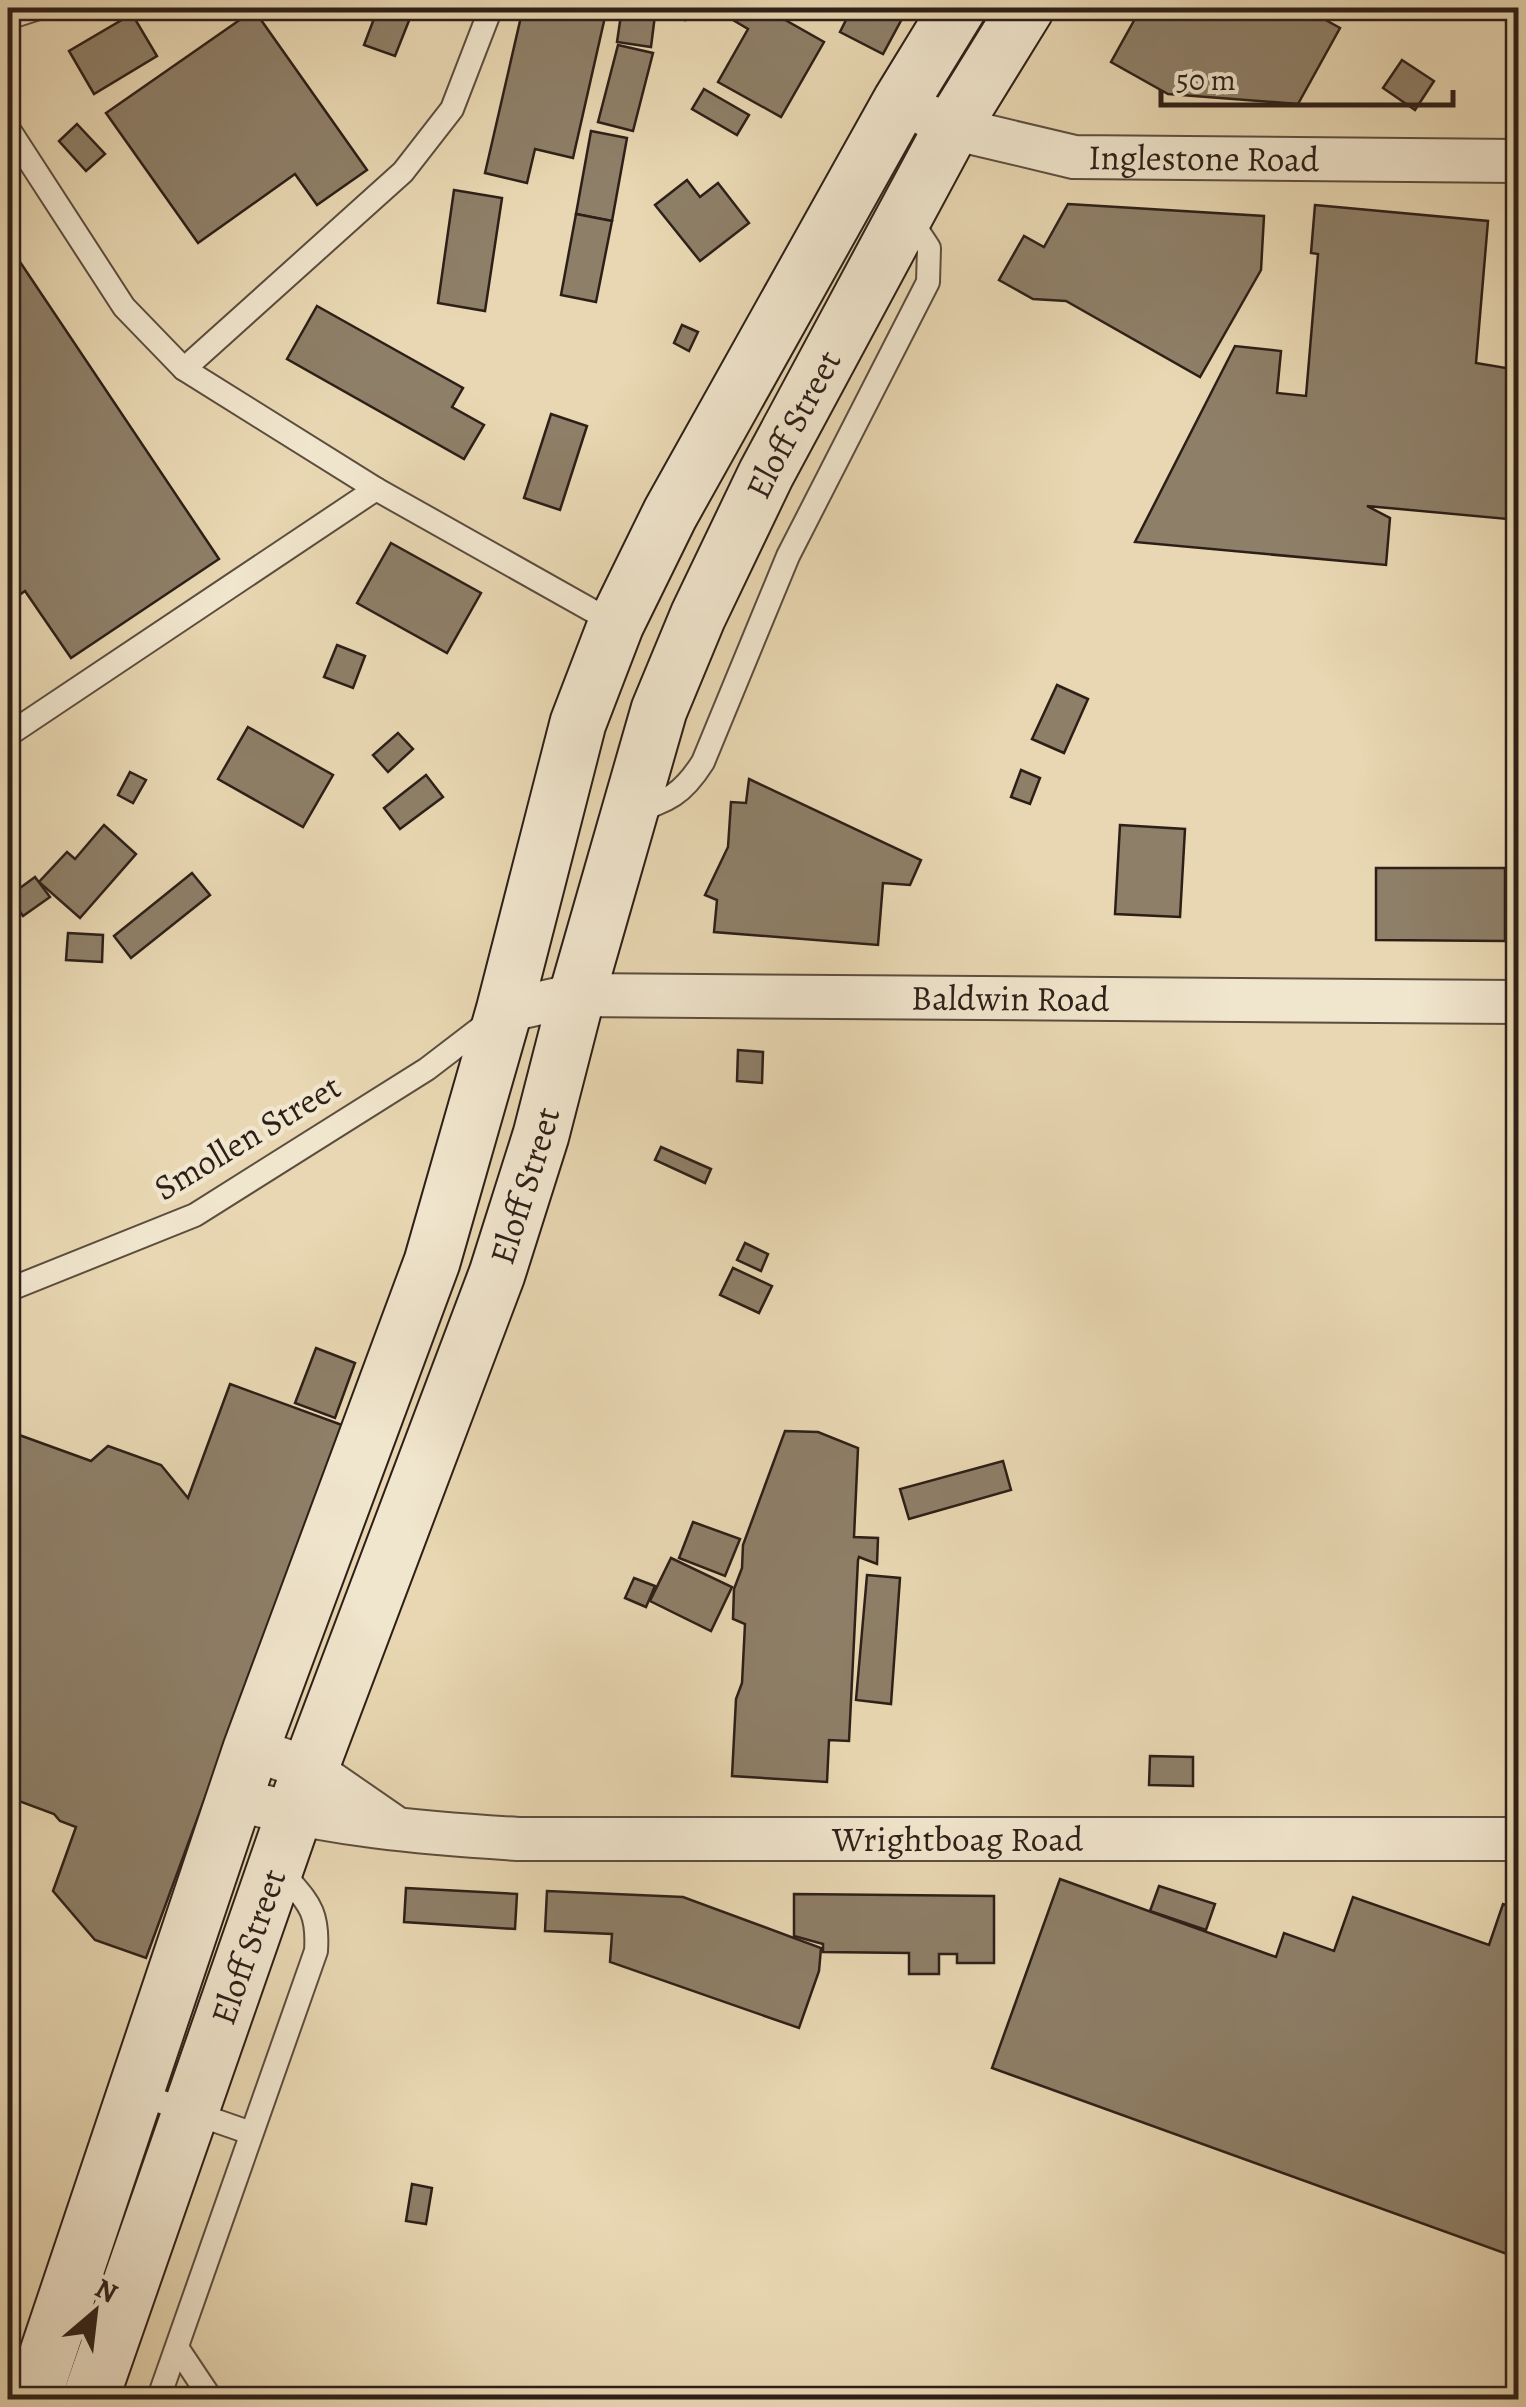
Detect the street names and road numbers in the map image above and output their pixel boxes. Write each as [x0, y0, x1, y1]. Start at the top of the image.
street label: Inglestone Road [1088, 133, 1320, 183]
street label: Eloff Street [734, 342, 852, 506]
street label: Baldwin Road [911, 973, 1110, 1023]
street label: Smollen Street [145, 1062, 349, 1212]
street label: Eloff Street [478, 1102, 571, 1270]
street label: Wrightboag Road [831, 1815, 1083, 1863]
street label: Eloff Street [199, 1862, 297, 2031]

